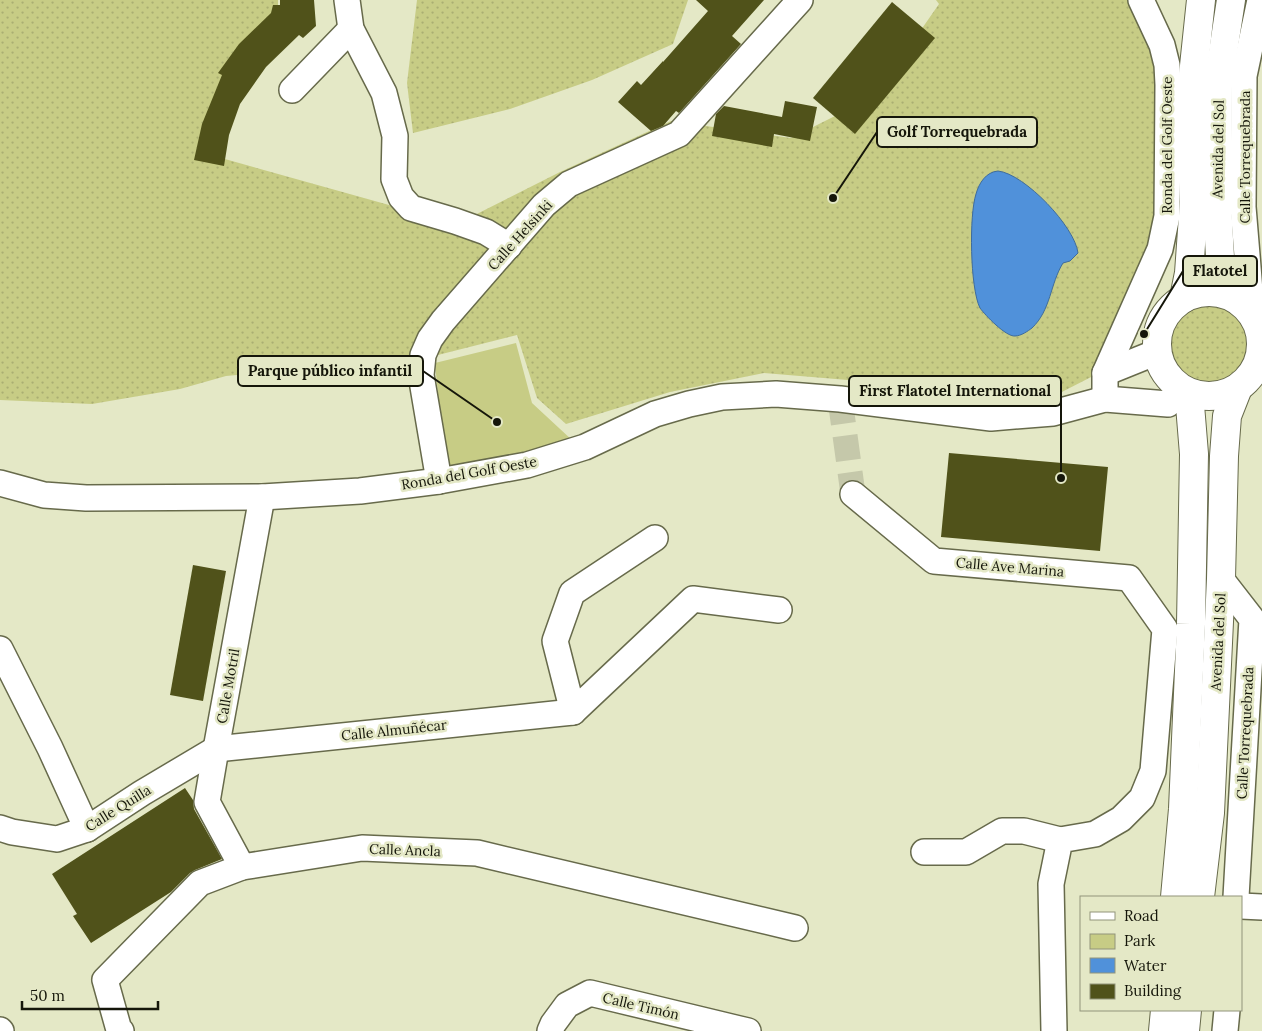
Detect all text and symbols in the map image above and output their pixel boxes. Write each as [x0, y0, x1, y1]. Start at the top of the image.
street label: Ronda del Golf Oeste [1158, 76, 1176, 214]
street label: Calle Torrequebrada [1236, 91, 1254, 223]
street label: Avenida del Sol [1208, 100, 1228, 199]
callout: Golf Torrequebrada [877, 117, 1037, 147]
text: Golf Torrequebrada [887, 122, 1027, 141]
street label: Calle Helsinki [484, 196, 556, 274]
callout: Flatotel [1183, 256, 1257, 286]
text: Flatotel [1193, 261, 1248, 280]
callout: Parque público infantil [238, 356, 423, 386]
text: Parque público infantil [248, 361, 412, 380]
callout: First Flatotel International [849, 376, 1061, 406]
text: First Flatotel International [859, 381, 1051, 400]
street label: Ronda del Golf Oeste [400, 452, 539, 494]
street label: Calle Ave Marina [955, 553, 1065, 581]
street label: Avenida del Sol [1206, 592, 1230, 692]
street label: Calle Motril [213, 647, 244, 725]
street label: Calle Torrequebrada [1233, 666, 1257, 800]
street label: Calle Almuñécar [340, 716, 448, 744]
street label: Calle Quilla [82, 781, 154, 835]
street label: Calle Ancla [369, 840, 441, 860]
legend [1080, 896, 1242, 1011]
text: Road [1124, 906, 1159, 925]
text: Park [1124, 931, 1155, 950]
text: Water [1124, 956, 1167, 975]
scale bar [22, 978, 159, 1010]
text: Building [1124, 981, 1182, 1000]
text: 50 m [30, 986, 65, 1005]
street label: Calle Timón [601, 988, 682, 1024]

